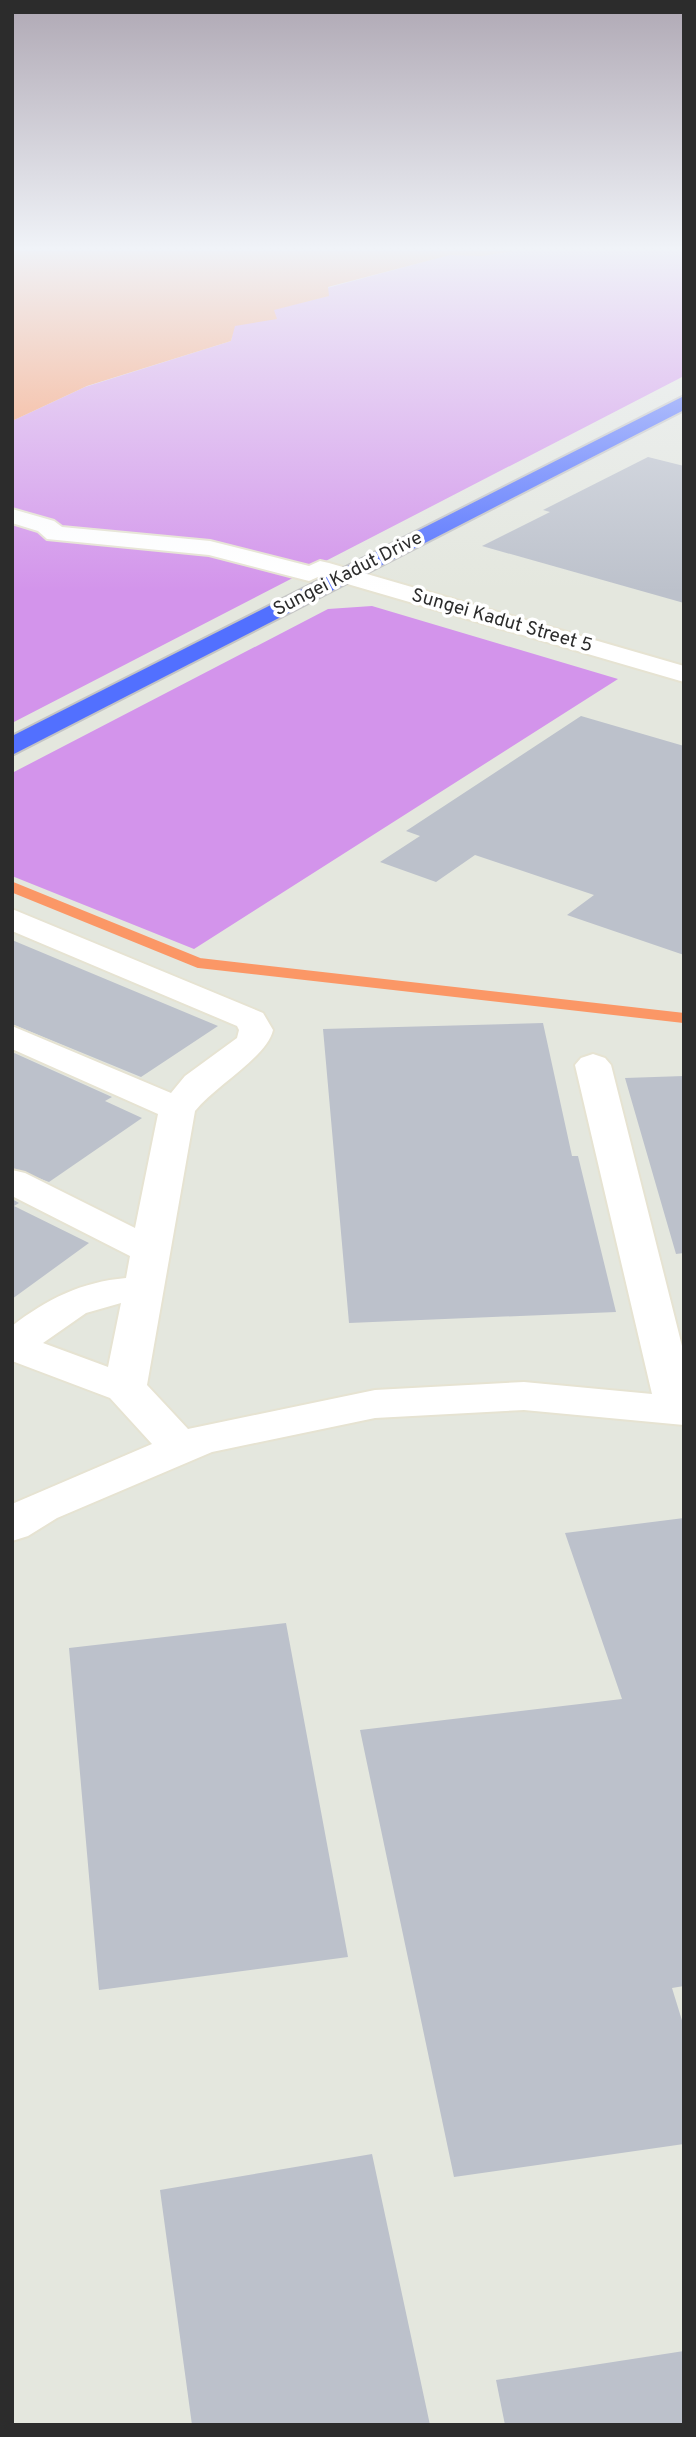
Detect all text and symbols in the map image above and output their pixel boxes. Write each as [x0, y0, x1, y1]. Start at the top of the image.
street label: Sungei Kadut Drive [270, 526, 426, 622]
street label: Sungei Kadut Street 5 [409, 584, 595, 658]

